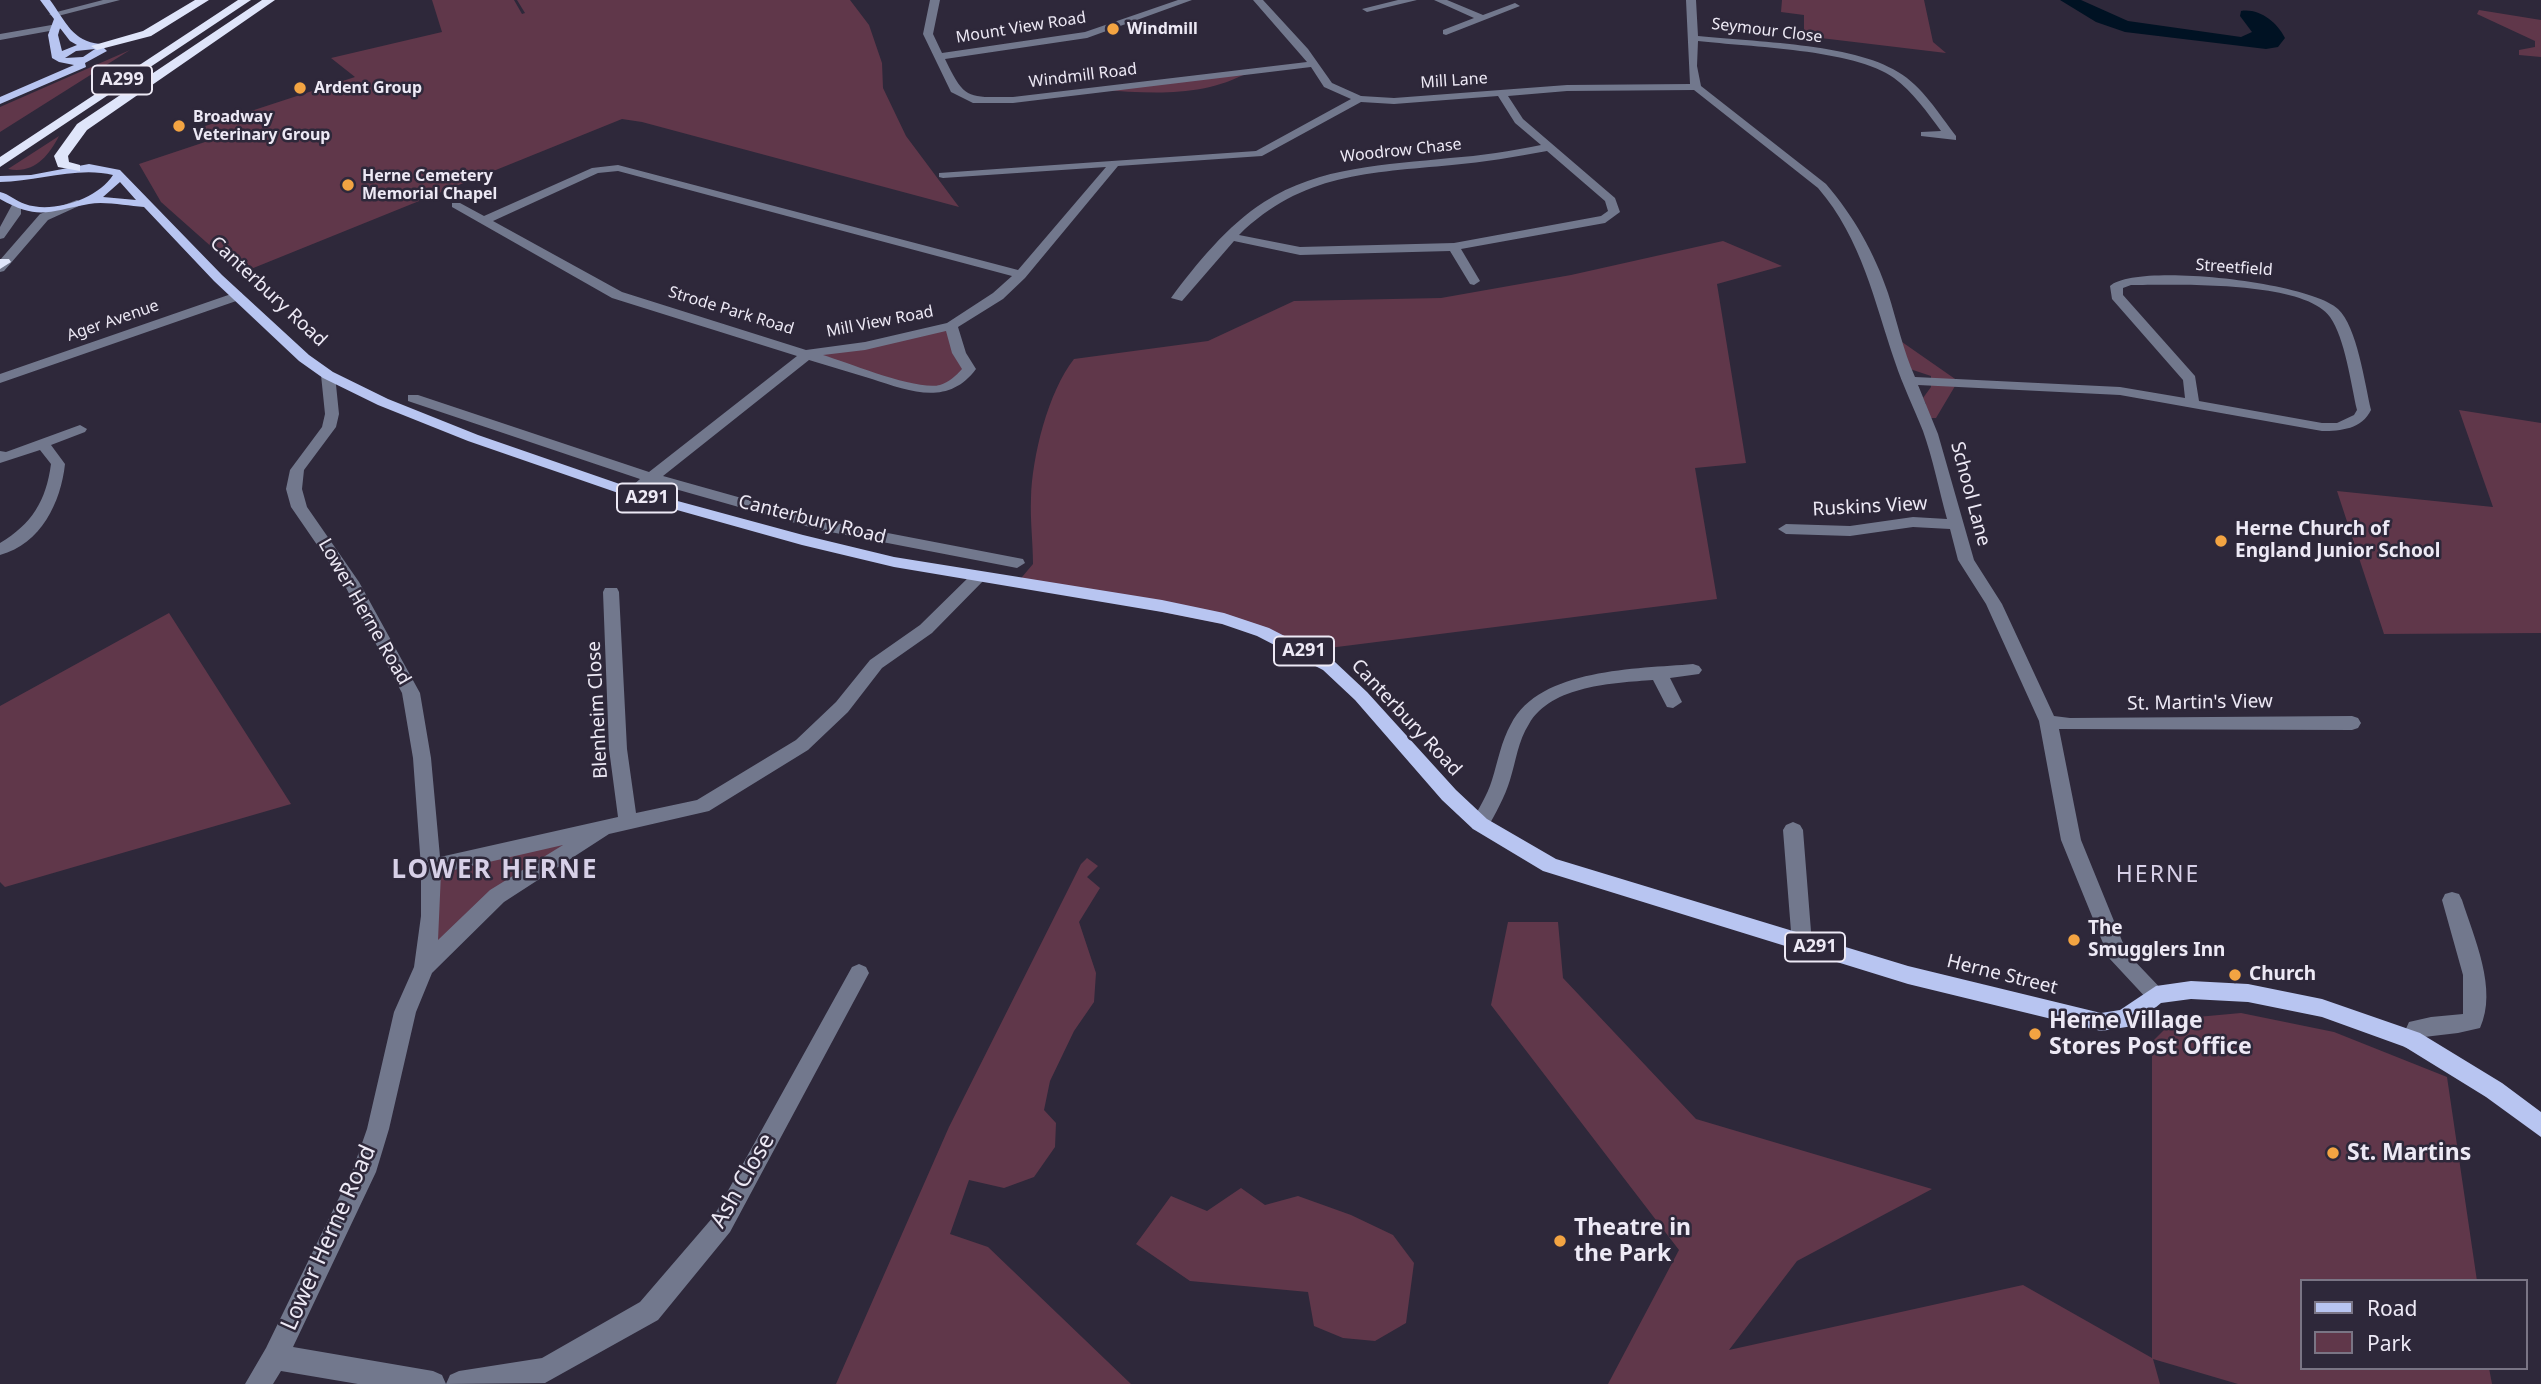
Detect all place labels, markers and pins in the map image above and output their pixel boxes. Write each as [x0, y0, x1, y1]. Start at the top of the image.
place label: Windmill [1127, 19, 1198, 39]
marker: Windmill [1105, 21, 1121, 37]
place label: Ardent Group [314, 78, 422, 98]
marker: Ardent Group [292, 80, 308, 96]
place label: Broadway Veterinary Group [193, 107, 330, 145]
marker: Broadway Veterinary Group [171, 118, 187, 134]
place label: Herne Cemetery Memorial Chapel [362, 166, 497, 204]
marker: Herne Cemetery Memorial Chapel [340, 177, 356, 193]
place label: Herne Church of England Junior School [2235, 519, 2440, 563]
marker: Herne Church of England Junior School [2213, 533, 2229, 549]
place label: The Smugglers Inn [2088, 918, 2225, 962]
marker: The Smugglers Inn [2066, 932, 2082, 948]
place label: Church [2249, 964, 2316, 986]
marker: Church [2227, 967, 2243, 983]
place label: Herne Village Stores Post Office [2049, 1007, 2252, 1061]
marker: Herne Village Stores Post Office [2027, 1026, 2043, 1042]
place label: St. Martins [2347, 1139, 2471, 1167]
marker: St. Martins [2325, 1145, 2341, 1161]
place label: Theatre in the Park [1574, 1214, 1691, 1268]
marker: Theatre in the Park [1552, 1233, 1568, 1249]

